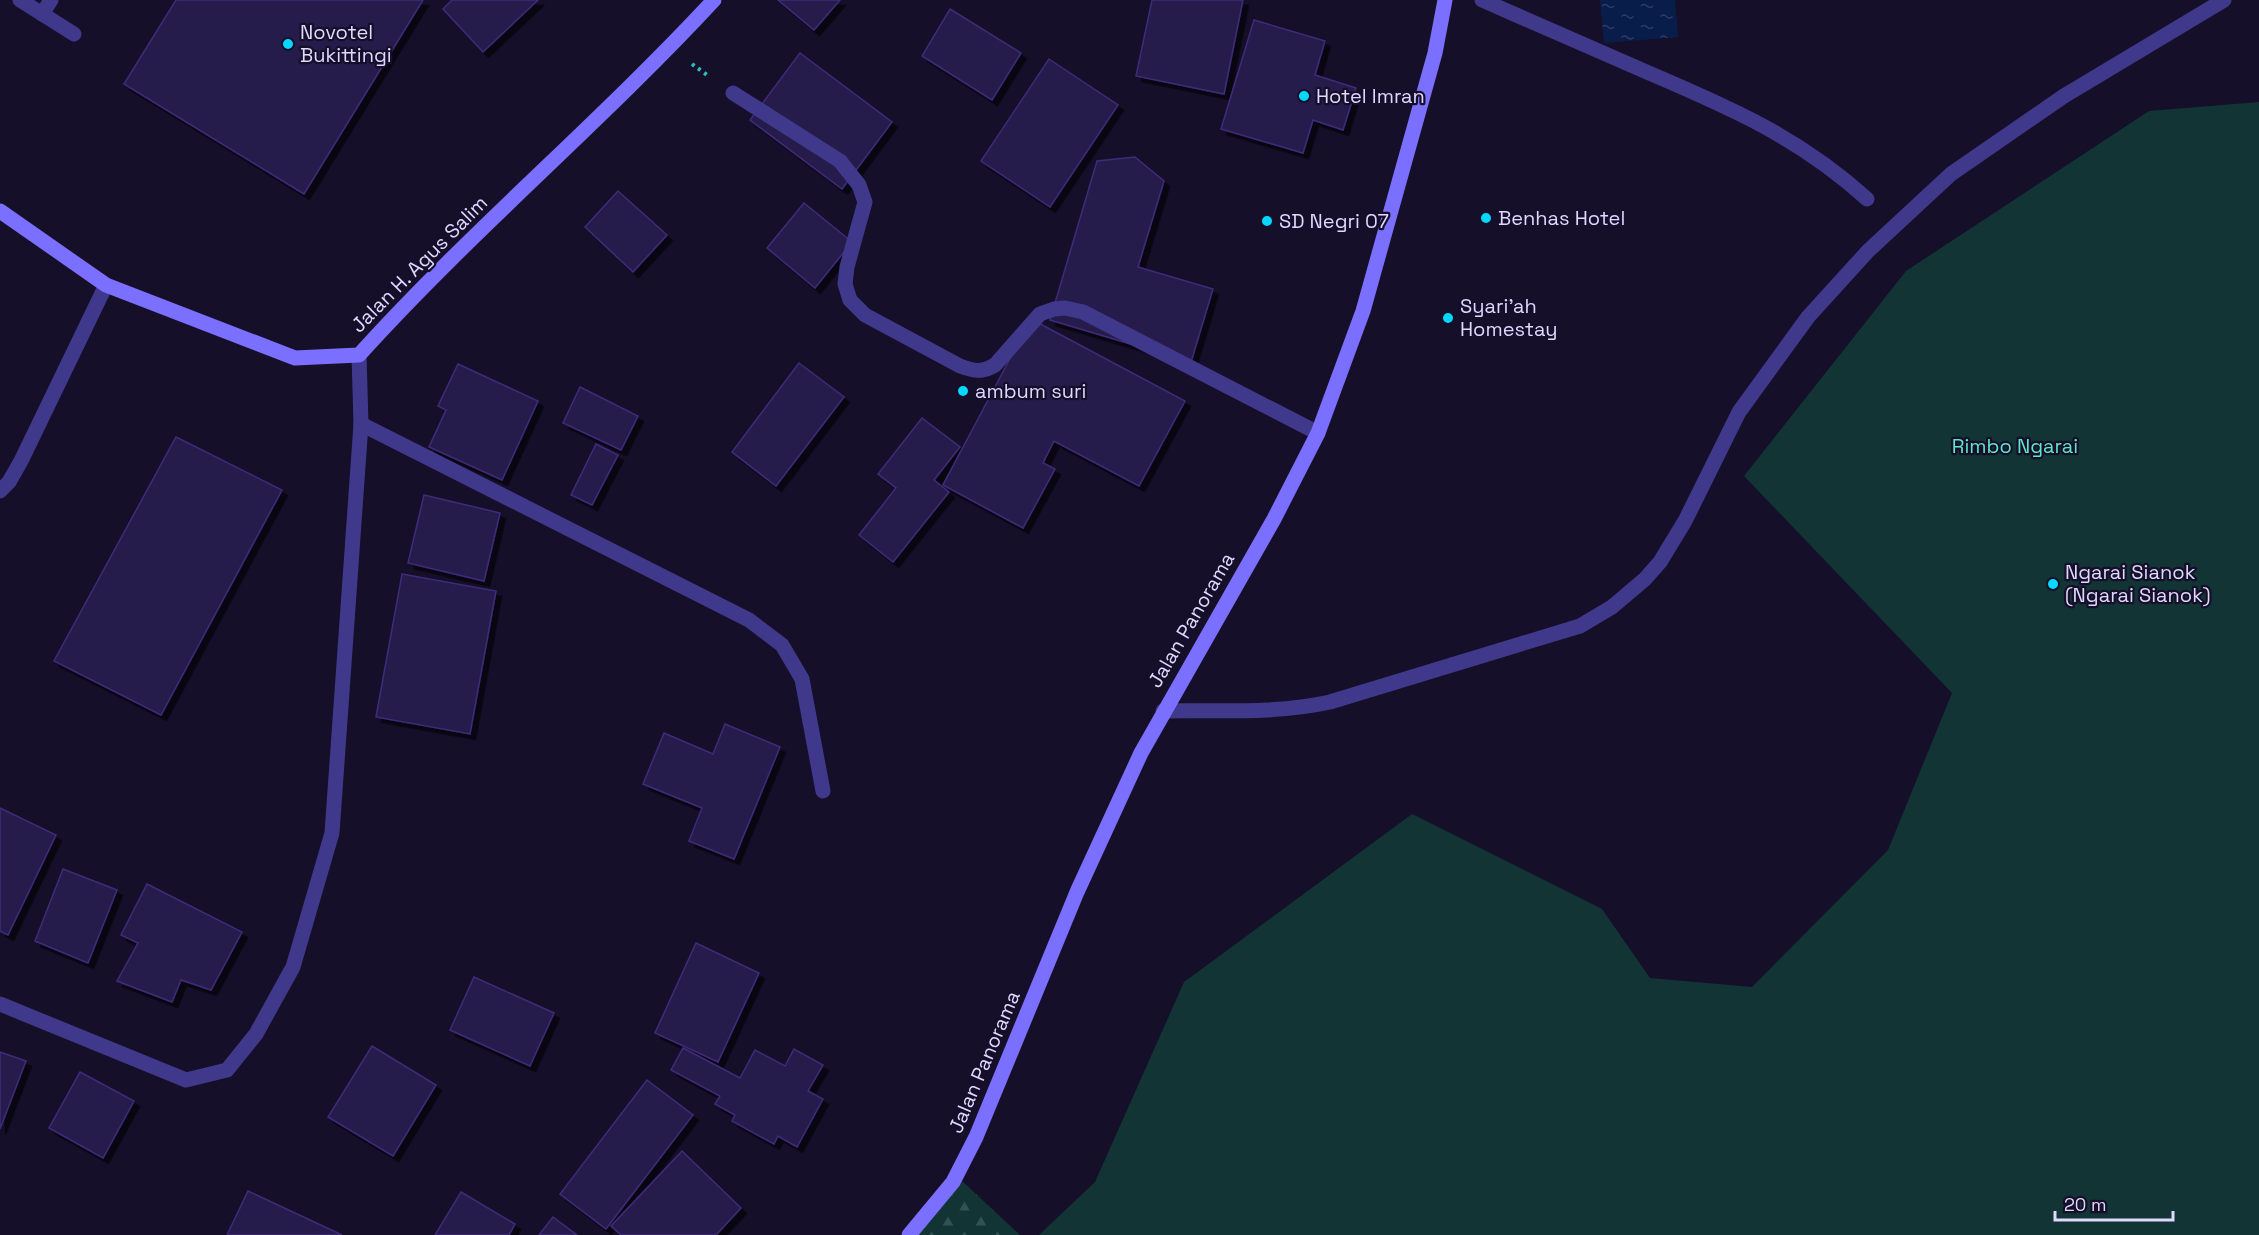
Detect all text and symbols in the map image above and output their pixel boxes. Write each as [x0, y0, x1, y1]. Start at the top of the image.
place label: Novotel Bukittingi [300, 19, 392, 68]
marker: Novotel Bukittingi [281, 37, 295, 51]
place label: Hotel Imran [1316, 83, 1425, 109]
marker: Hotel Imran [1297, 89, 1311, 103]
street label: Jalan H. Agus Salim [345, 190, 493, 338]
place label: Benhas Hotel [1498, 205, 1625, 231]
place label: SD Negri 07 [1279, 208, 1389, 234]
marker: Benhas Hotel [1479, 211, 1493, 225]
marker: SD Negri 07 [1260, 214, 1274, 228]
place label: Syari'ah Homestay [1460, 293, 1557, 342]
marker: Syari'ah Homestay [1441, 311, 1455, 325]
place label: ambum suri [975, 378, 1086, 404]
marker: ambum suri [956, 384, 970, 398]
park label: Rimbo Ngarai [1952, 433, 2078, 459]
street label: Jalan Panorama [1142, 548, 1240, 692]
place label: Ngarai Sianok (Ngarai Sianok) [2065, 559, 2211, 608]
marker: Ngarai Sianok (Ngarai Sianok) [2046, 577, 2060, 591]
street label: Jalan Panorama [942, 987, 1026, 1137]
scale bar [2055, 1184, 2174, 1222]
text: 20 m [2064, 1193, 2107, 1216]

